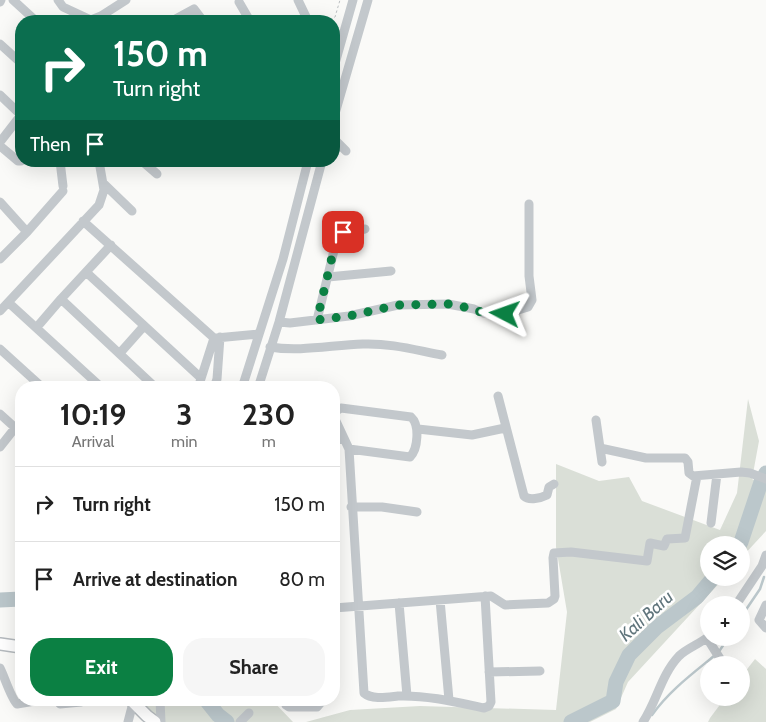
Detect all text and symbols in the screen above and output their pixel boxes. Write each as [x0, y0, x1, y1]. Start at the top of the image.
text: 150 m [113, 32, 208, 75]
icon: right [30, 35, 95, 100]
text: Turn right [113, 75, 200, 102]
icon: arrive [81, 130, 109, 158]
text: Then [30, 133, 71, 156]
pin [322, 211, 364, 253]
icon: arrive [329, 218, 357, 246]
position arrow [478, 287, 530, 339]
text: 10:19 [60, 396, 126, 433]
text: 3 [176, 396, 192, 433]
text: 230 [242, 396, 295, 433]
text: Arrival [72, 432, 114, 451]
text: min [171, 432, 197, 451]
text: m [262, 432, 276, 451]
icon: right [30, 490, 58, 518]
text: Turn right [73, 493, 151, 516]
text: 150 m [274, 493, 325, 516]
map controls [700, 536, 750, 706]
button: layers [700, 536, 750, 586]
icon: arrive [30, 565, 58, 593]
text: Arrive at destination [73, 568, 237, 591]
text: 80 m [279, 568, 325, 591]
water label: Kali Baru [614, 586, 678, 646]
button: + [700, 596, 750, 646]
button: Exit [30, 638, 173, 696]
button: Share [183, 638, 325, 696]
button: − [700, 656, 750, 706]

